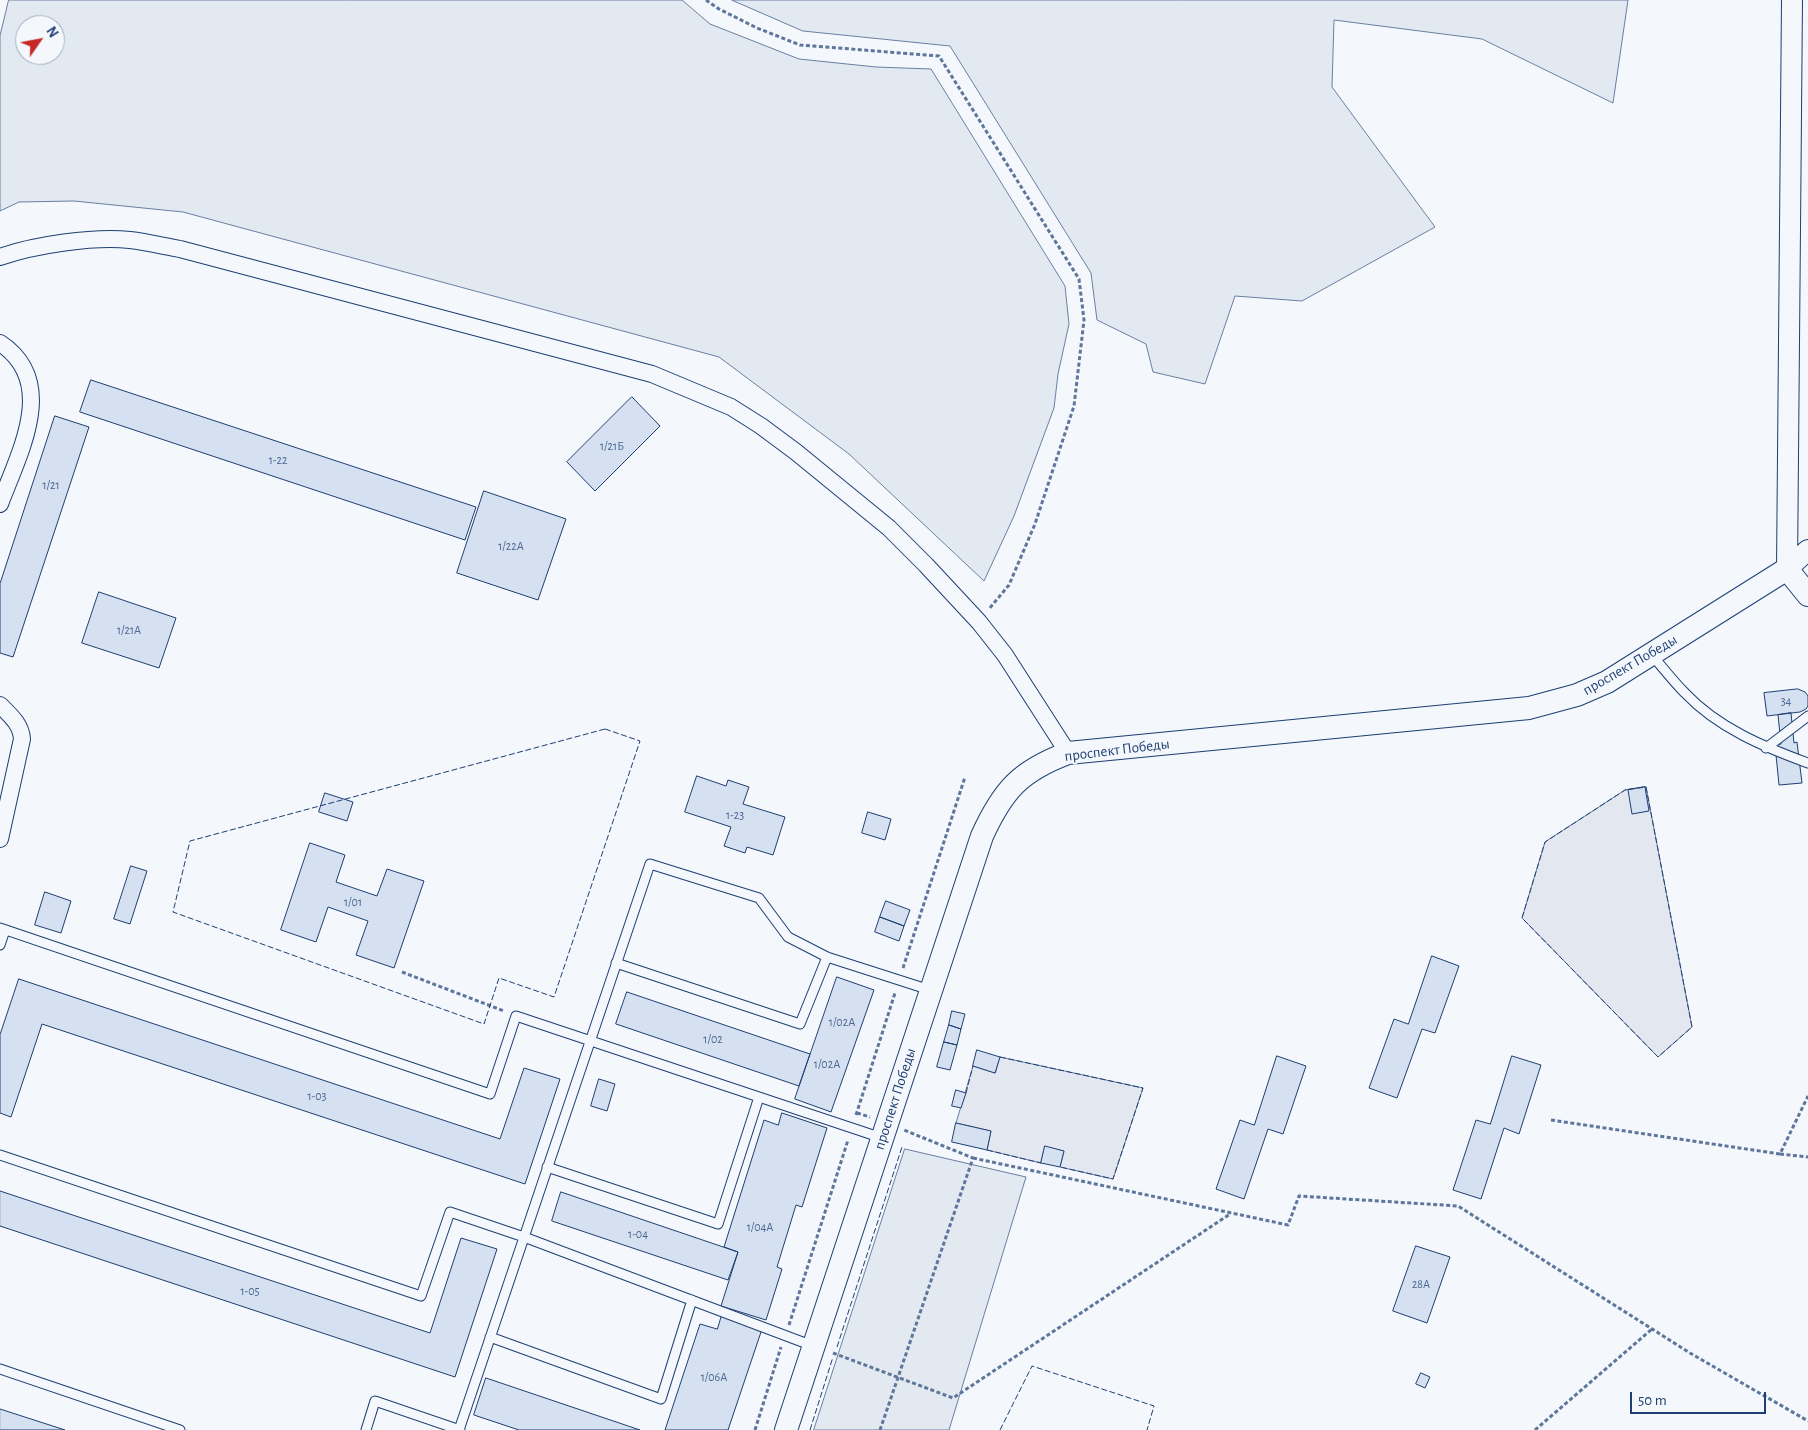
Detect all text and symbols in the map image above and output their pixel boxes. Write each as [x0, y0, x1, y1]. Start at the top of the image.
north arrow [15, 15, 65, 65]
text: N [43, 24, 60, 40]
house number: 1/21Б [600, 439, 624, 453]
house number: 1-22 [269, 453, 287, 467]
house number: 1/21 [42, 478, 60, 492]
house number: 1/22А [498, 539, 524, 553]
house number: 1/21А [117, 623, 141, 637]
street label: проспект Победы [1580, 631, 1680, 699]
house number: 34 [1781, 694, 1791, 708]
street label: проспект Победы [1063, 735, 1171, 765]
house number: 1-23 [726, 808, 744, 822]
house number: 1/01 [344, 895, 362, 909]
house number: 1/02А [829, 1015, 855, 1029]
house number: 1/02 [703, 1032, 723, 1046]
street label: проспект Победы [870, 1046, 920, 1152]
house number: 1/02А [814, 1057, 840, 1071]
house number: 1-03 [307, 1089, 327, 1103]
house number: 1/04А [747, 1220, 773, 1234]
house number: 1-04 [628, 1227, 648, 1241]
house number: 28А [1412, 1277, 1430, 1291]
house number: 1-05 [240, 1284, 260, 1298]
house number: 1/06А [701, 1370, 727, 1384]
scale bar [1633, 1382, 1769, 1414]
text: 50 m [1638, 1393, 1667, 1408]

